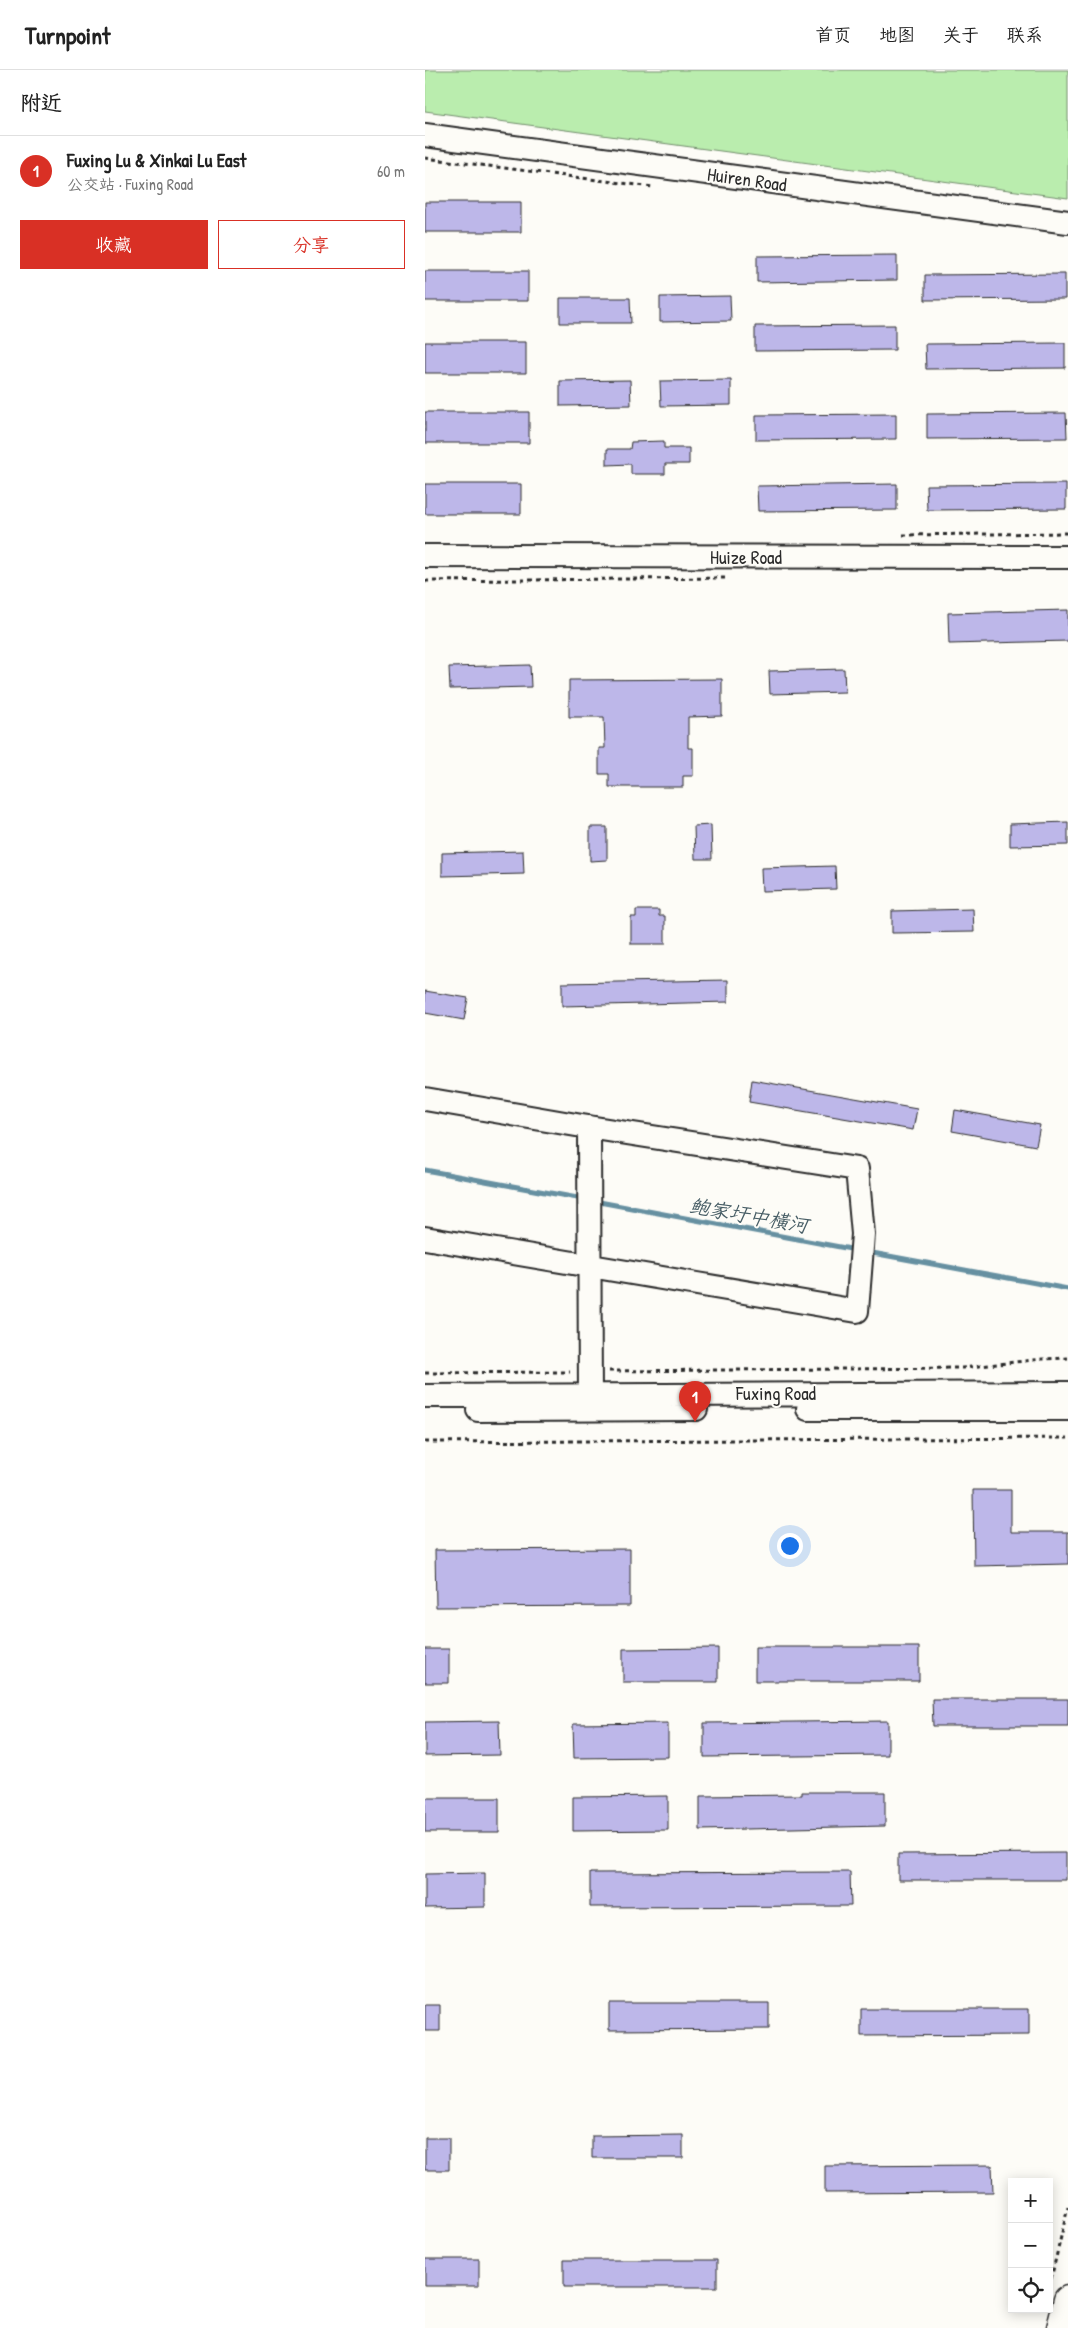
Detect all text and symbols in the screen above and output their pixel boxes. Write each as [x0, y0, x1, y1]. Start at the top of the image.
text: Turnpoint [25, 19, 110, 51]
text: 首页 [815, 22, 851, 47]
text: 地图 [879, 22, 915, 47]
text: 关于 [943, 22, 979, 47]
text: 联系 [1007, 22, 1043, 47]
text: 附近 [20, 88, 62, 117]
text: Fuxing Lu & Xinkai Lu East [67, 147, 246, 173]
text: 1 [33, 160, 39, 182]
text: 60 m [377, 160, 405, 182]
street label: Huiren Road [706, 161, 789, 198]
text: 公交站 · Fuxing Road [67, 173, 193, 195]
button: 收藏 [20, 220, 208, 269]
button: 分享 [218, 220, 405, 269]
street label: Huize Road [710, 544, 783, 570]
water label: 鲍家圩中横河 [688, 1191, 813, 1239]
street label: Fuxing Road [735, 1380, 817, 1406]
pin: 1 [679, 1381, 711, 1422]
your location [777, 1533, 803, 1559]
map controls [1008, 2178, 1053, 2313]
button: + [1008, 2178, 1053, 2223]
button: − [1008, 2223, 1053, 2268]
button: locate [1008, 2268, 1053, 2313]

